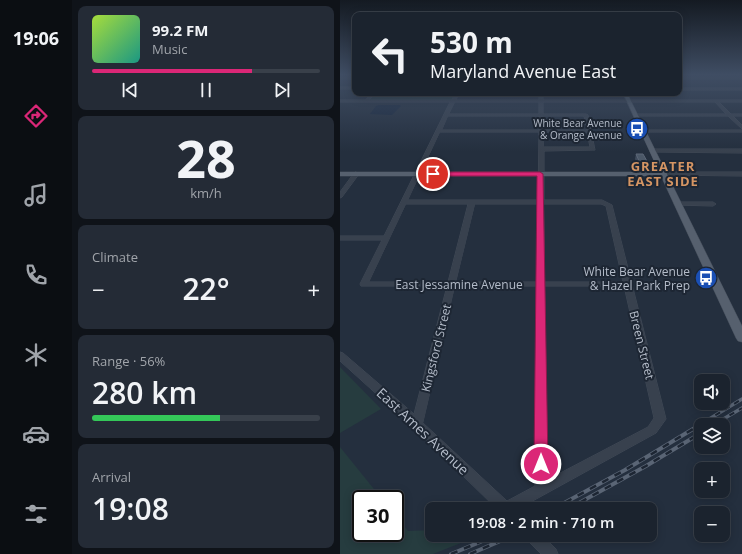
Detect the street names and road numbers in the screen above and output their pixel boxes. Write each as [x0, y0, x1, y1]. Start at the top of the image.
street label: East Jessamine Avenue [395, 276, 523, 293]
street label: Kingsford Street [417, 302, 455, 394]
street label: Breen Street [625, 309, 659, 381]
street label: East Ames Avenue [373, 383, 473, 479]

